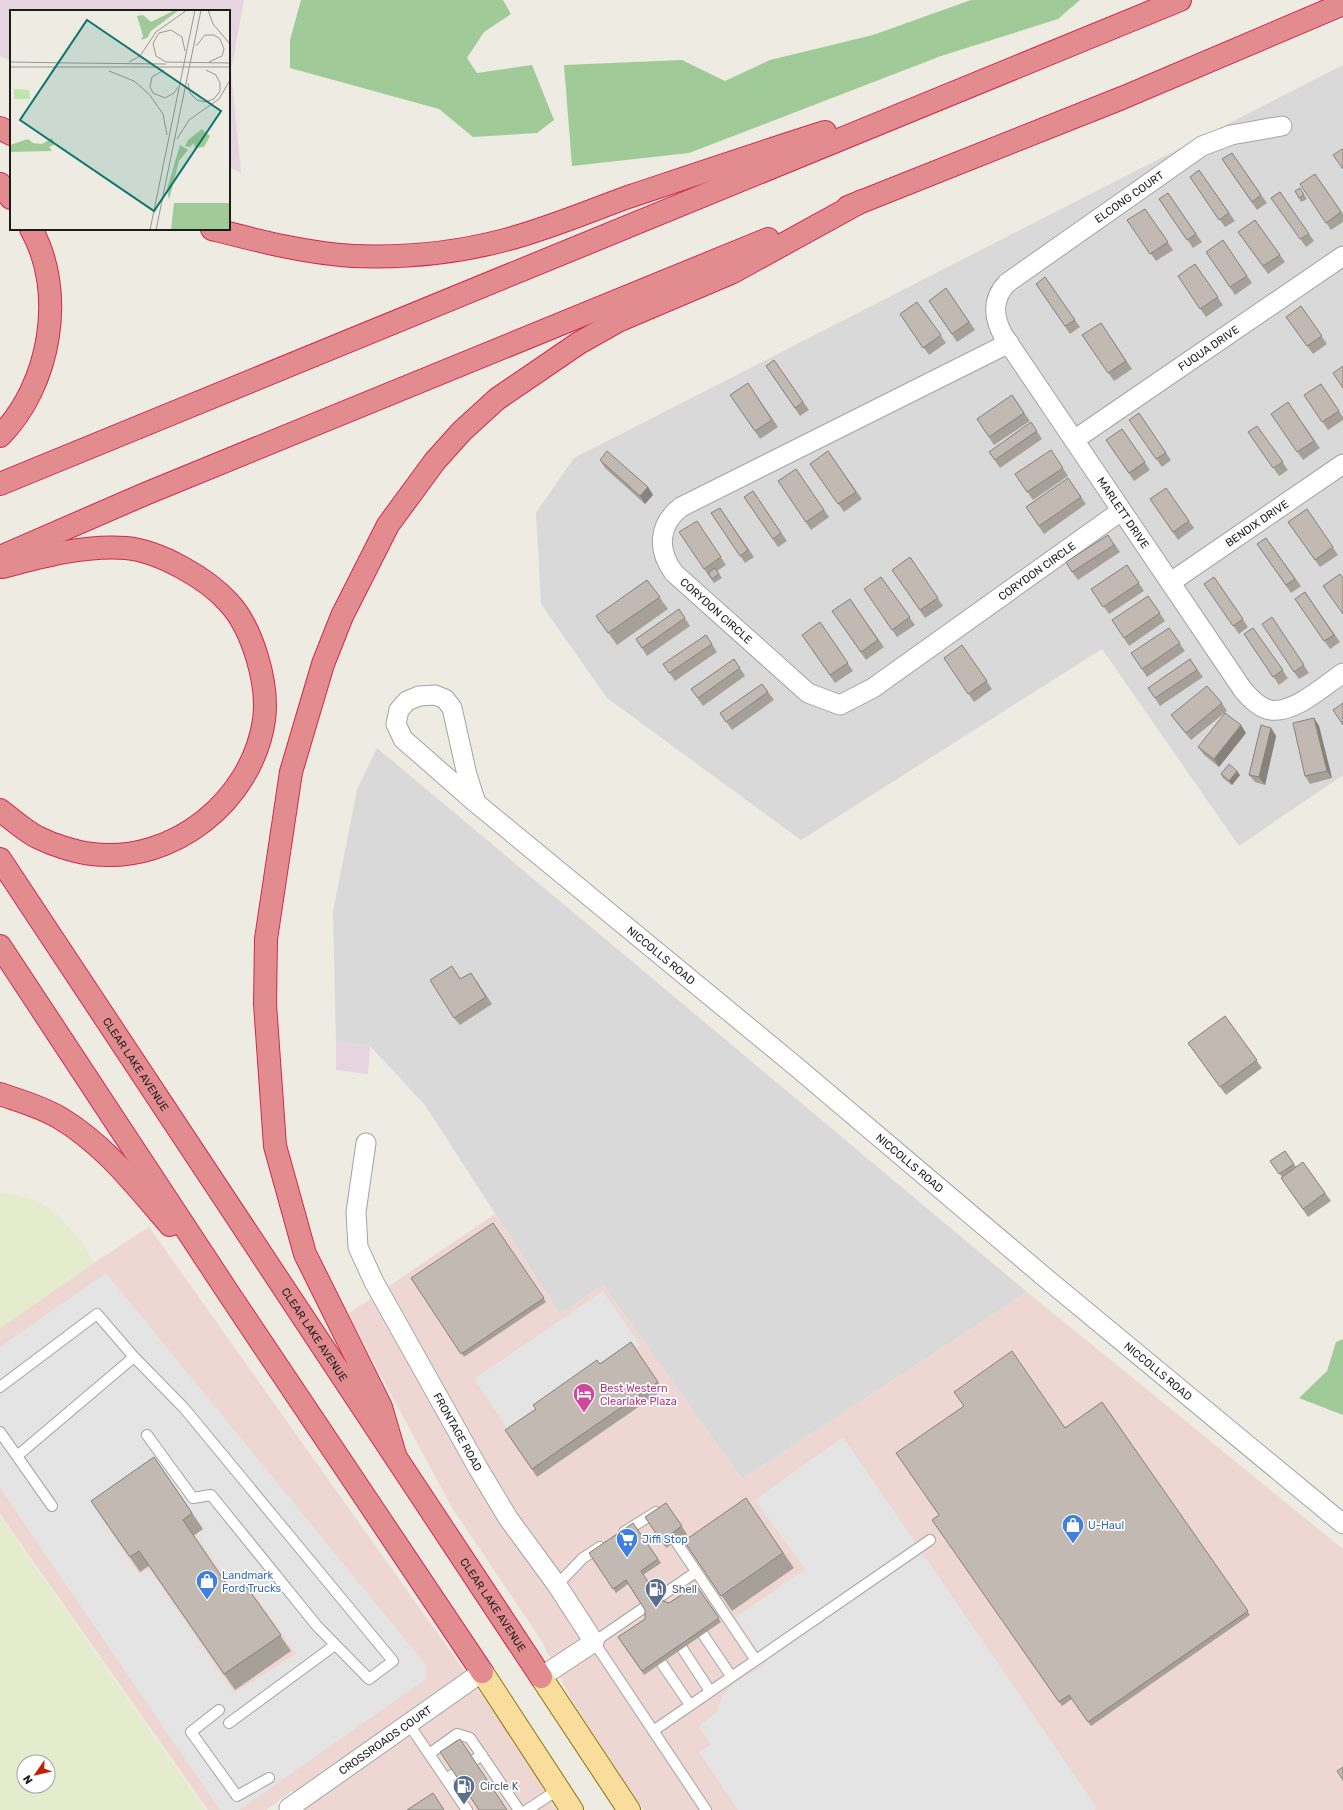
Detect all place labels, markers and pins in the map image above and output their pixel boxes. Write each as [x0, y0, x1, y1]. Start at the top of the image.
hotel icon: Best Western Clearlake Plaza [571, 1381, 597, 1414]
place label: Best Western Clearlake Plaza [600, 1382, 677, 1408]
shop icon: U-Haul [1060, 1512, 1086, 1545]
place label: U-Haul [1088, 1519, 1124, 1532]
supermarket icon: Jiffi Stop [614, 1526, 640, 1559]
place label: Jiffi Stop [642, 1533, 688, 1546]
shop icon: Landmark Ford Trucks [194, 1568, 220, 1601]
place label: Landmark Ford Trucks [222, 1569, 282, 1595]
fuel station icon: Shell [643, 1576, 669, 1609]
place label: Shell [672, 1583, 697, 1596]
fuel station icon: Circle K [451, 1773, 477, 1806]
place label: Circle K [480, 1780, 519, 1793]

